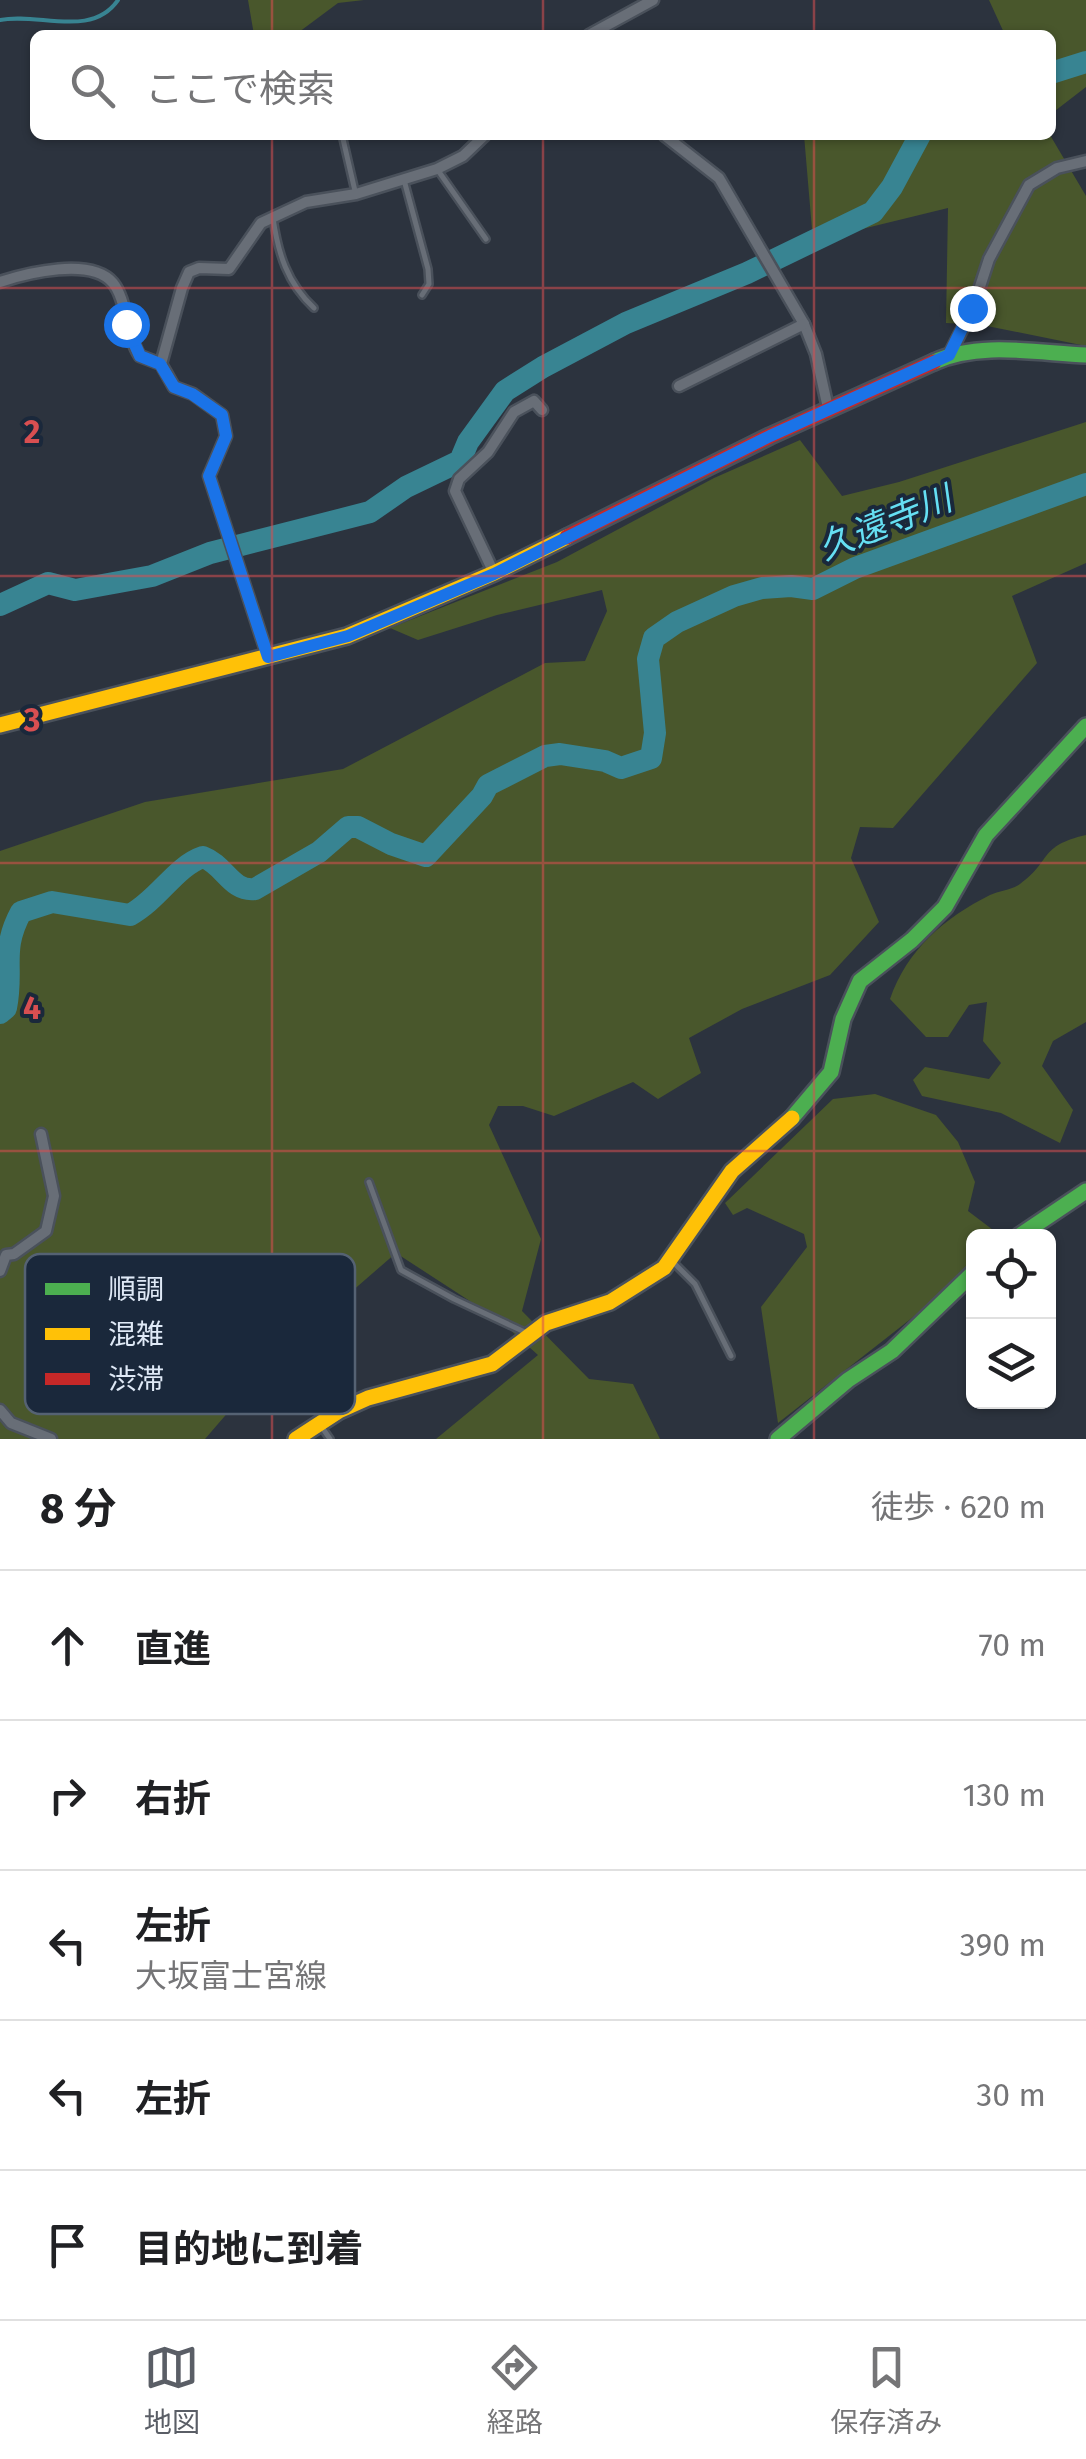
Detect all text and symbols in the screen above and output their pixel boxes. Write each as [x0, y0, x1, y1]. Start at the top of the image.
search box [30, 30, 1056, 140]
icon: search [65, 58, 120, 113]
text: ここで検索 [145, 66, 335, 112]
route end [950, 286, 996, 332]
route start [104, 302, 150, 348]
text: 2 [24, 413, 40, 451]
water label: 久遠寺川 [812, 476, 961, 569]
text: 3 [23, 701, 40, 739]
text: 4 [23, 989, 41, 1027]
map controls [966, 1229, 1056, 1409]
button: locate [966, 1229, 1056, 1319]
legend [25, 1254, 355, 1414]
text: 順調 [108, 1273, 164, 1306]
text: 混雑 [108, 1318, 164, 1351]
button: layers [966, 1319, 1056, 1409]
text: 渋滞 [108, 1363, 164, 1396]
text: 8 分 [40, 1484, 116, 1534]
text: 徒歩 · 620 m [871, 1488, 1046, 1526]
icon: ahead [40, 1618, 95, 1673]
text: 直進 [135, 1626, 211, 1672]
text: 70 m [978, 1626, 1046, 1664]
icon: right [40, 1768, 95, 1823]
text: 右折 [135, 1776, 211, 1822]
text: 130 m [962, 1776, 1046, 1814]
text: 左折 [135, 1903, 211, 1949]
icon: left [40, 1918, 95, 1973]
text: 390 m [960, 1926, 1046, 1964]
text: 大坂富士宮線 [135, 1957, 327, 1995]
icon: left [40, 2068, 95, 2123]
text: 左折 [135, 2076, 211, 2122]
text: 30 m [976, 2076, 1046, 2114]
icon: arrive [40, 2218, 95, 2273]
text: 目的地に到着 [135, 2226, 363, 2272]
tab: 地図 [144, 2340, 200, 2440]
tab: 経路 [487, 2340, 543, 2440]
tab: 保存済み [830, 2340, 942, 2440]

